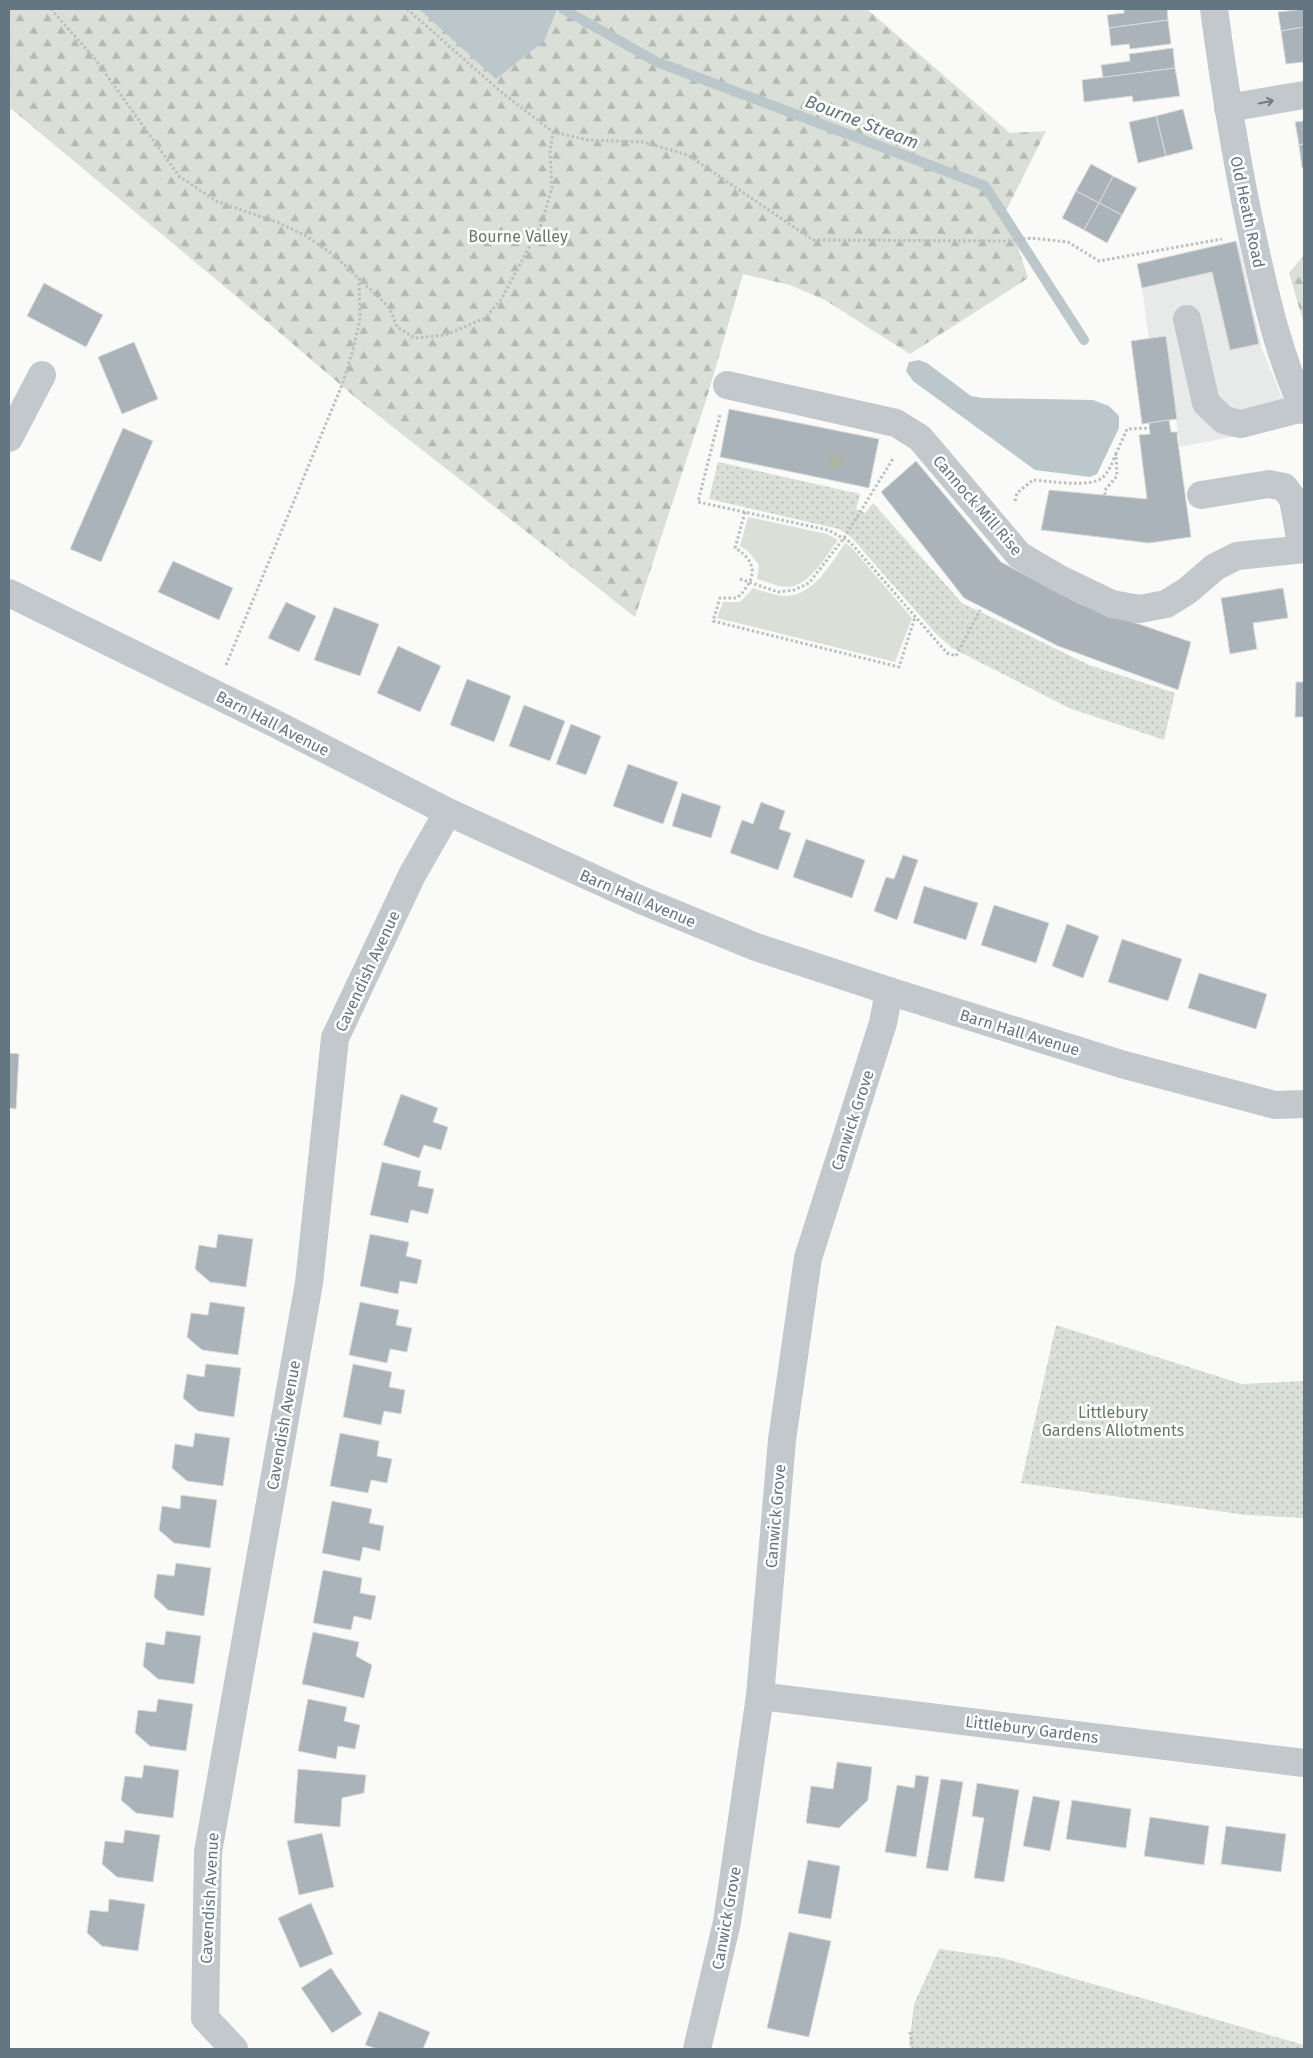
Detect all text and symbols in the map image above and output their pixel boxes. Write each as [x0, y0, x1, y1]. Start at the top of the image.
water label: Bourne Stream [802, 90, 922, 154]
one-way arrow [1258, 97, 1274, 106]
street label: Old Heath Road [1226, 154, 1269, 270]
park label: Bourne Valley [468, 227, 568, 246]
street label: Cannock Mill Rise [929, 451, 1026, 559]
street label: Barn Hall Avenue [213, 687, 332, 760]
street label: Barn Hall Avenue [577, 865, 699, 932]
street label: Cavendish Avenue [331, 908, 404, 1035]
street label: Barn Hall Avenue [958, 1005, 1082, 1060]
street label: Canwick Grove [827, 1068, 878, 1173]
street label: Cavendish Avenue [263, 1359, 304, 1491]
park label: Littlebury Gardens Allotments [1042, 1403, 1184, 1440]
street label: Canwick Grove [761, 1463, 790, 1569]
street label: Littlebury Gardens [964, 1712, 1100, 1747]
street label: Cavendish Avenue [197, 1832, 222, 1964]
street label: Canwick Grove [708, 1865, 745, 1971]

